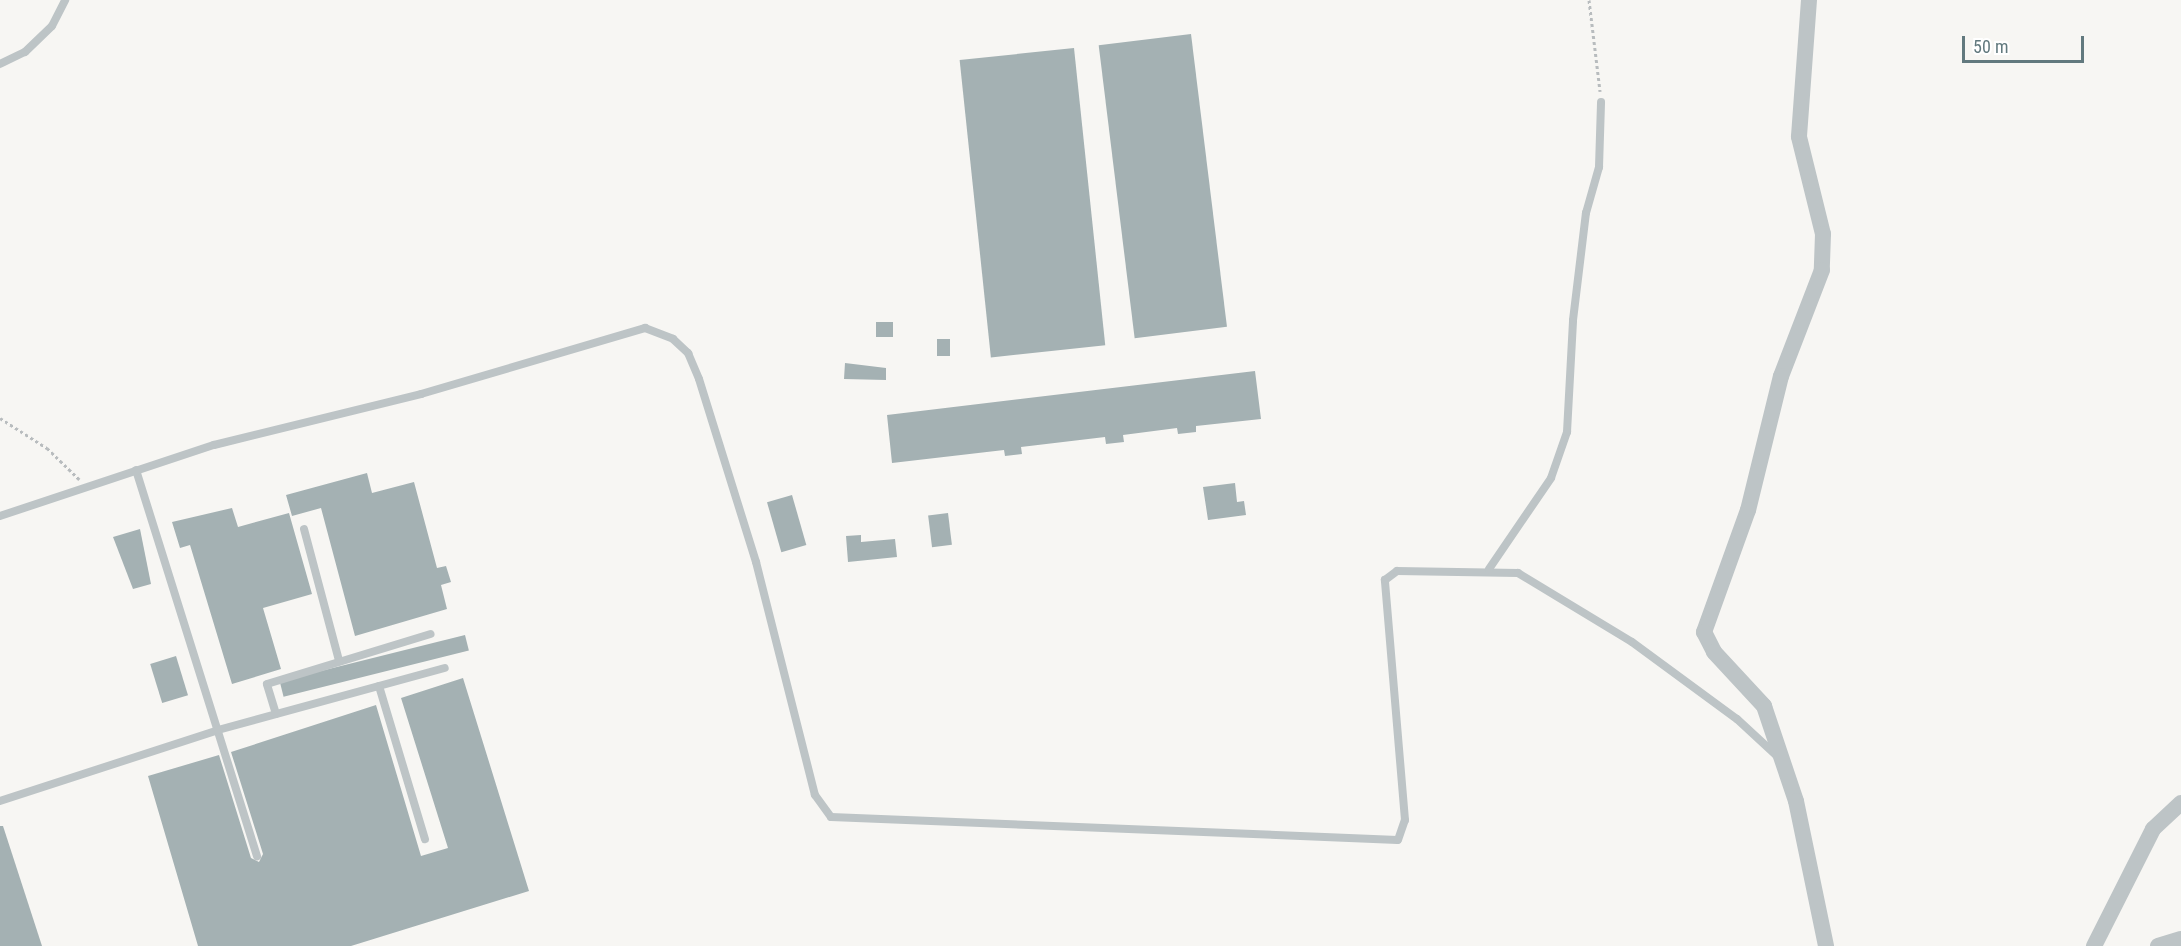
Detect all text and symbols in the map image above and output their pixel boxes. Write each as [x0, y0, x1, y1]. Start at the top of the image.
scale bar [1965, 24, 2086, 62]
text: 50 m [1973, 36, 2008, 57]

